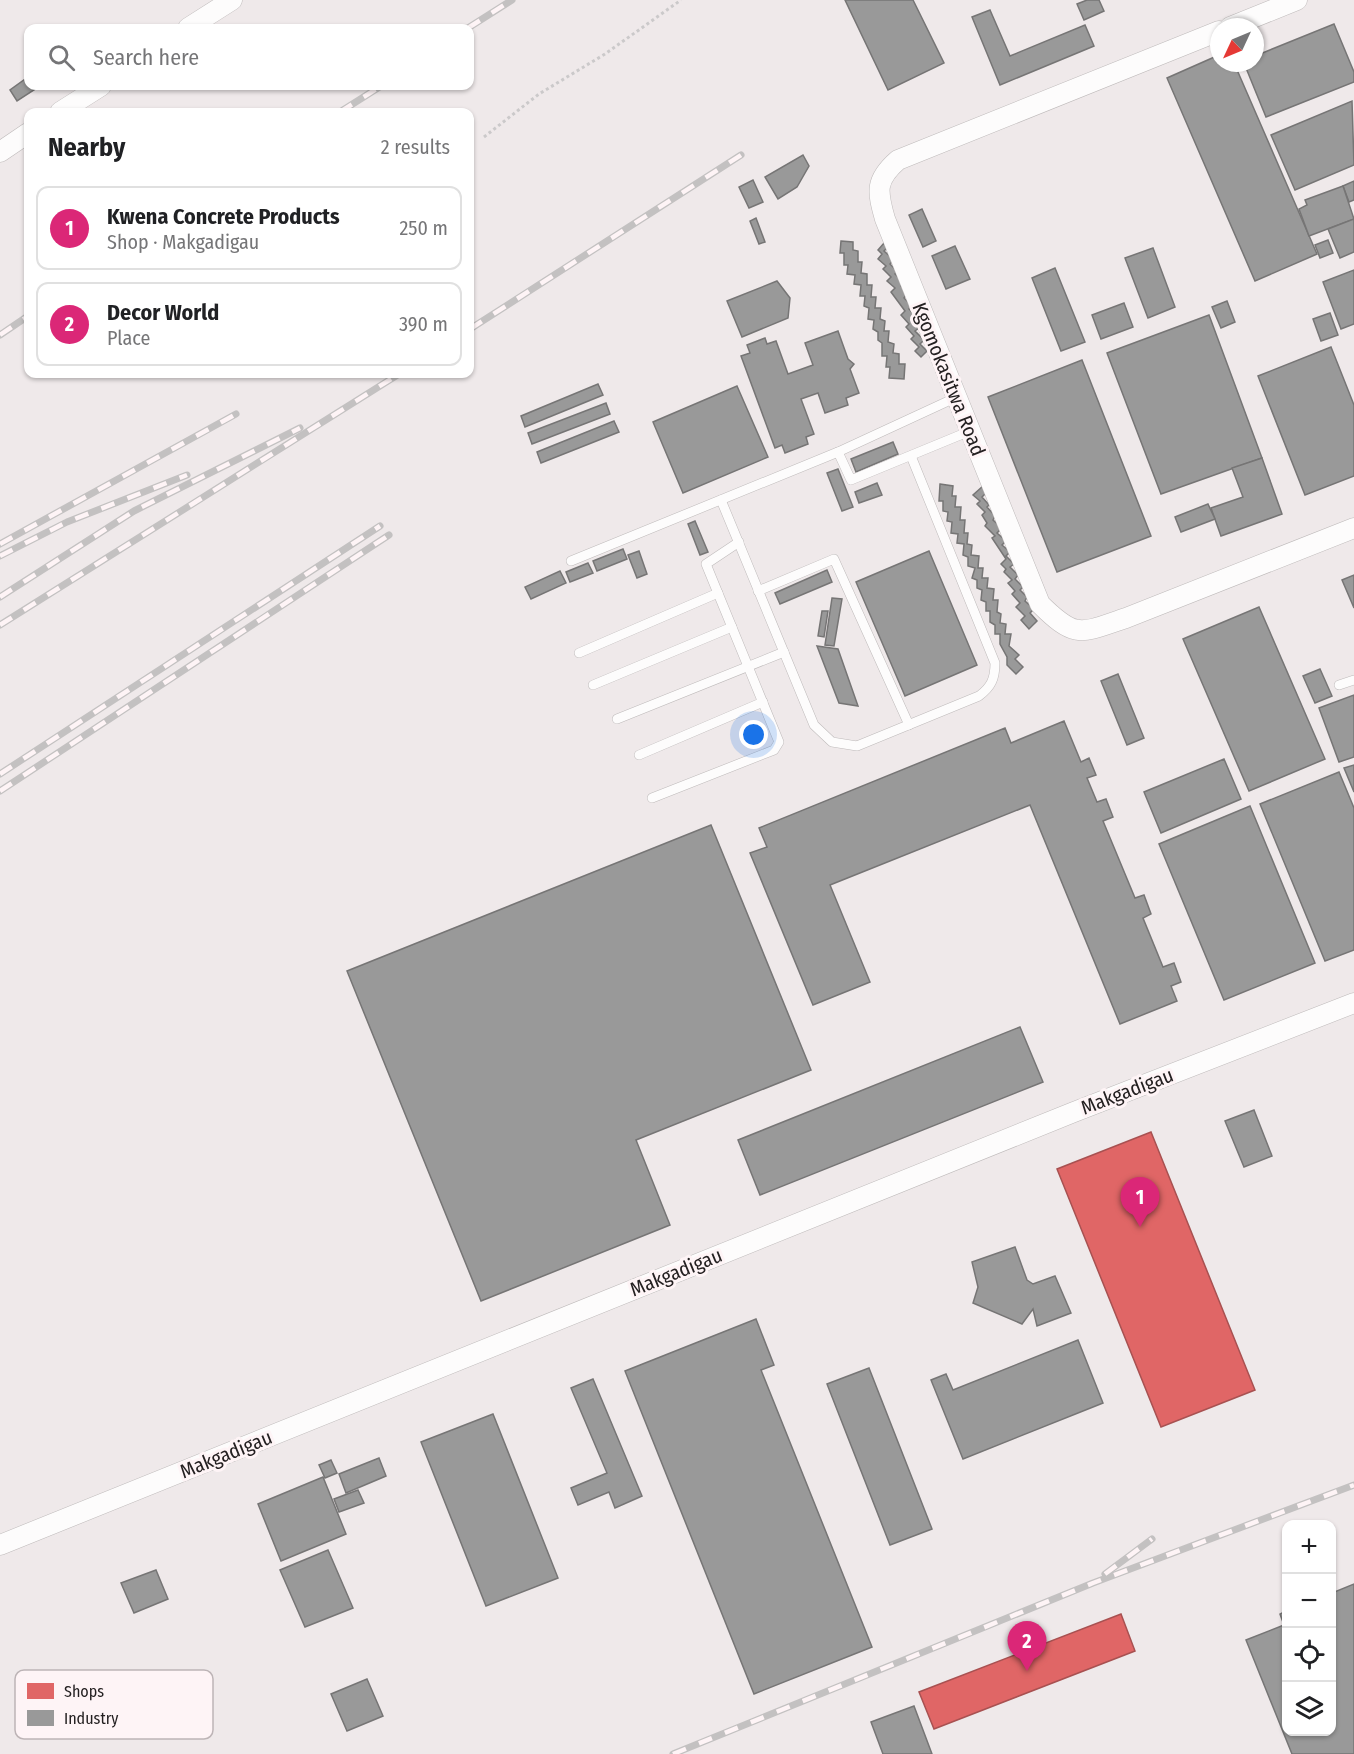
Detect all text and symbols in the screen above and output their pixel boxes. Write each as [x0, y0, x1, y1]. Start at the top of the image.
north arrow [1210, 18, 1264, 72]
search box [24, 24, 474, 90]
icon: search [45, 41, 78, 74]
text: Search here [93, 44, 199, 71]
text: Nearby [48, 132, 125, 163]
text: 2 results [381, 135, 450, 159]
text: Kwena Concrete Products [107, 203, 340, 230]
text: 1 [65, 216, 74, 240]
text: 250 m [400, 216, 448, 240]
text: Shop · Makgadigau [107, 230, 259, 254]
text: Decor World [107, 299, 219, 326]
street label: Kgomokasitwa Road [907, 299, 991, 459]
text: 2 [65, 312, 74, 336]
text: 390 m [399, 312, 448, 336]
text: Place [107, 326, 150, 350]
your location [739, 720, 768, 749]
street label: Makgadigau [1077, 1062, 1177, 1120]
pin: 1 [1120, 1178, 1160, 1227]
street label: Makgadigau [627, 1243, 725, 1301]
street label: Makgadigau [177, 1425, 275, 1483]
map controls [1282, 1520, 1336, 1736]
button: + [1282, 1520, 1336, 1574]
button: − [1282, 1574, 1336, 1628]
pin: 2 [1008, 1622, 1046, 1671]
button: locate [1282, 1628, 1336, 1682]
legend [15, 1670, 213, 1739]
text: Shops [64, 1682, 104, 1701]
button: layers [1282, 1682, 1336, 1736]
text: Industry [64, 1709, 119, 1728]

